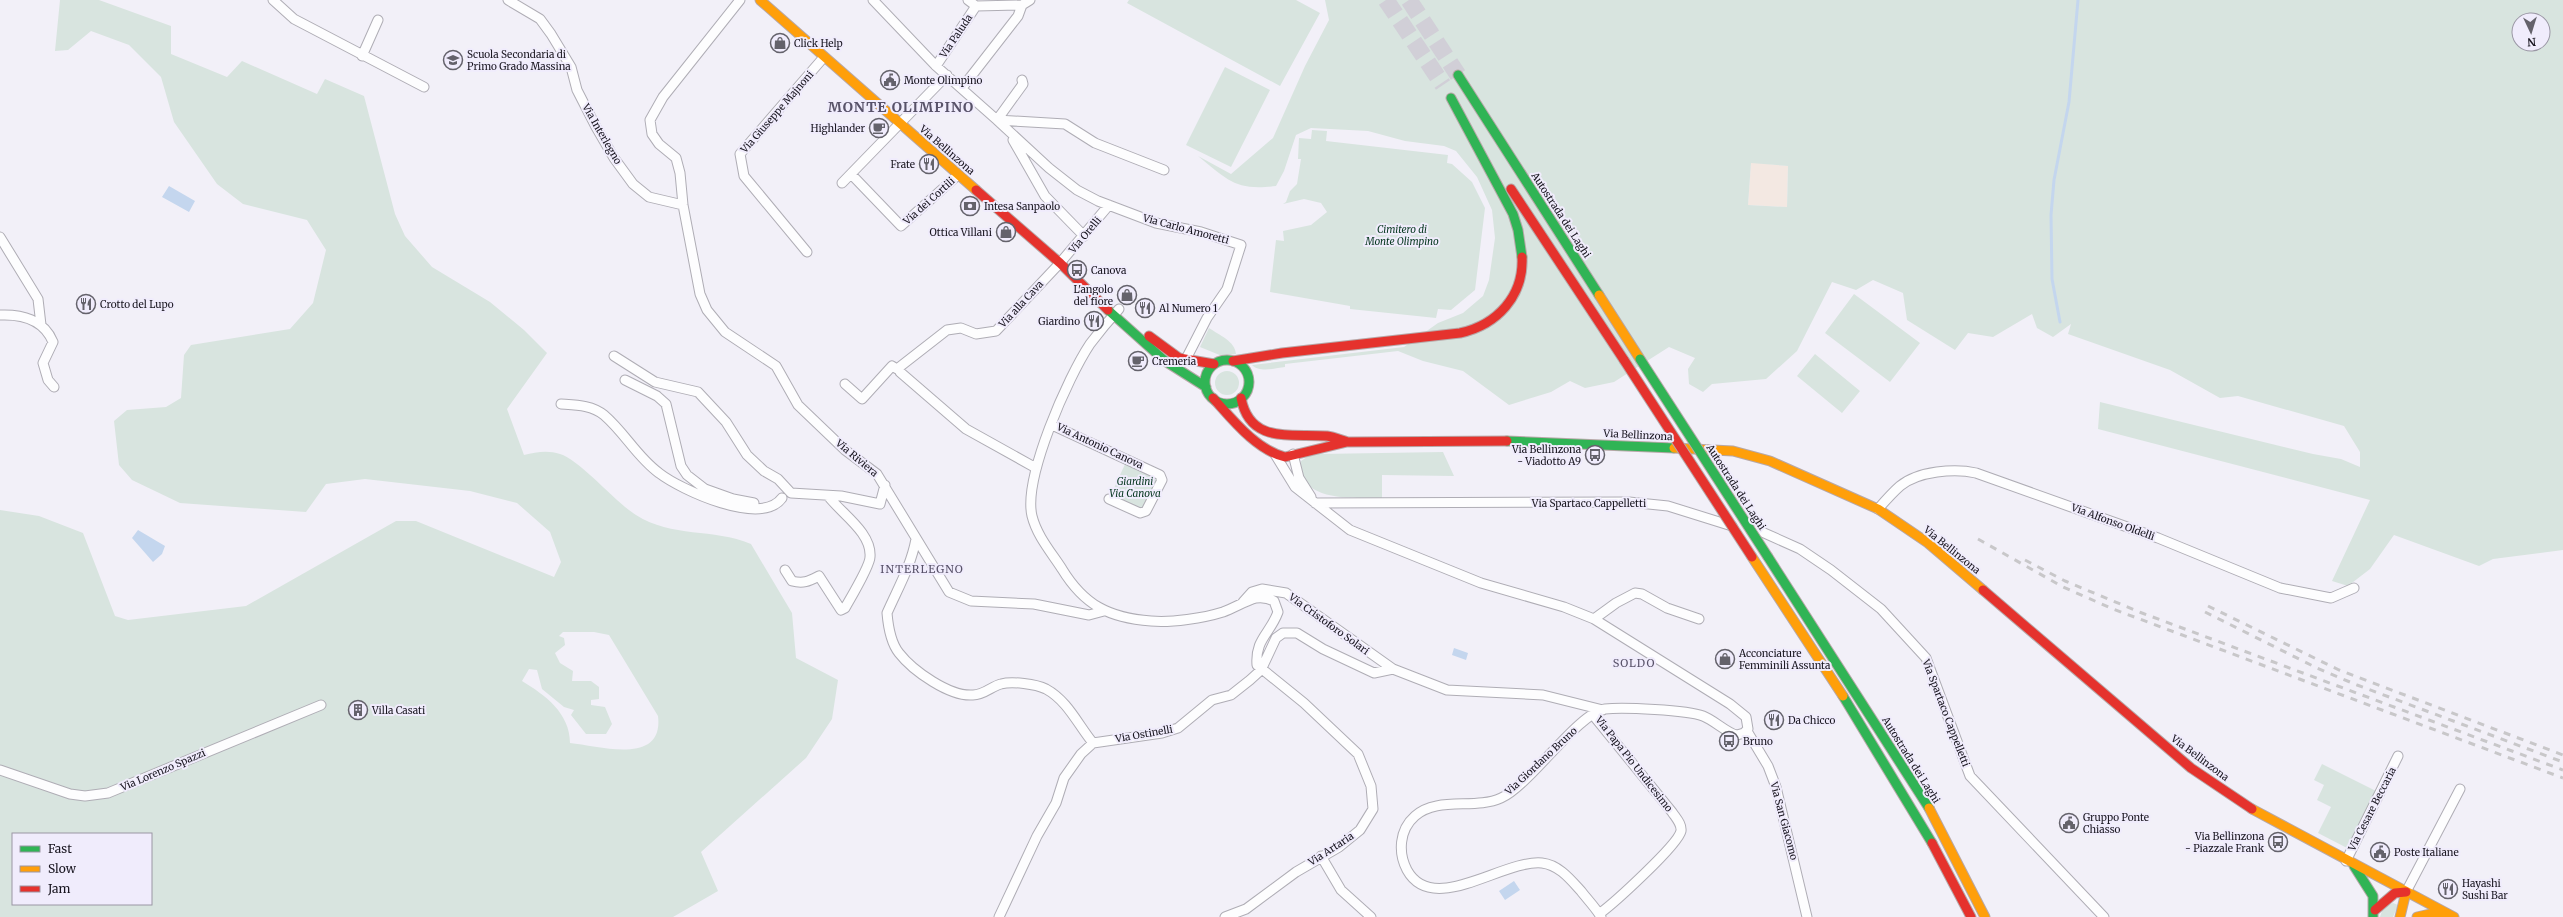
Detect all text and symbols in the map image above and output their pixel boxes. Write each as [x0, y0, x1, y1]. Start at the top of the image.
street label: Via Paluda [936, 11, 976, 61]
north arrow [2511, 12, 2551, 52]
shop icon: Click Help [769, 32, 791, 54]
text: N [2527, 35, 2537, 49]
place label: Click Help [794, 37, 843, 50]
place label: Scuola Secondaria di Primo Grado Massina [467, 48, 571, 73]
school or university icon: Scuola Secondaria di Primo Grado Massina [442, 49, 464, 71]
street label: Via Giuseppe Majnoni [737, 68, 816, 157]
public building icon: Monte Olimpino [879, 69, 901, 91]
place label: Monte Olimpino [904, 74, 983, 87]
district label: MONTE OLIMPINO [828, 98, 974, 116]
street label: Via Interlegno [579, 101, 625, 167]
cafe icon: Highlander [868, 117, 890, 139]
place label: Highlander [810, 122, 865, 135]
street label: Via Bellinzona [916, 122, 978, 178]
restaurant icon: Frate [918, 153, 940, 175]
place label: Frate [891, 158, 915, 171]
street label: Autostrada dei Laghi [1528, 169, 1594, 260]
street label: Via dei Cortili [900, 175, 957, 228]
bank icon: Intesa Sanpaolo [959, 195, 981, 217]
place label: Intesa Sanpaolo [984, 200, 1060, 213]
street label: Via Carlo Amoretti [1141, 211, 1230, 247]
street label: Via Orelli [1065, 214, 1104, 257]
shop icon: Ottica Villani [995, 221, 1017, 243]
park label: Cimitero di Monte Olimpino [1364, 223, 1439, 248]
place label: Ottica Villani [929, 226, 992, 239]
bus stop icon: Canova [1066, 259, 1088, 281]
place label: Canova [1091, 264, 1127, 277]
street label: Via alla Cava [995, 277, 1047, 331]
place label: L'angolo del fiore [1073, 283, 1113, 308]
shop icon: L'angolo del fiore [1116, 284, 1138, 306]
restaurant icon: Crotto del Lupo [75, 293, 97, 315]
restaurant icon: Al Numero 1 [1134, 297, 1156, 319]
place label: Crotto del Lupo [100, 298, 174, 311]
place label: Al Numero 1 [1158, 302, 1218, 315]
restaurant icon: Giardino [1083, 310, 1105, 332]
place label: Giardino [1038, 315, 1080, 328]
cafe icon: Cremeria [1127, 350, 1149, 372]
place label: Cremeria [1152, 355, 1197, 368]
street label: Via Antonio Canova [1054, 420, 1146, 472]
street label: Via Bellinzona [1602, 427, 1673, 443]
street label: Via Riviera [832, 436, 881, 480]
street label: Autostrada dei Laghi [1703, 441, 1769, 532]
place label: Via Bellinzona - Viadotto A9 [1511, 443, 1582, 468]
bus stop icon: Via Bellinzona - Viadotto A9 [1584, 444, 1606, 466]
park label: Giardini Via Canova [1109, 475, 1161, 500]
street label: Via Spartaco Cappelletti [1531, 497, 1646, 510]
street label: Via Alfonso Oldelli [2068, 501, 2157, 543]
street label: Via Bellinzona [1920, 523, 1983, 577]
district label: INTERLEGNO [880, 562, 964, 576]
street label: Via Cristoforo Solari [1286, 590, 1372, 657]
place label: Acconciature Femminili Assunta [1738, 647, 1831, 672]
shop icon: Acconciature Femminili Assunta [1714, 648, 1736, 670]
district label: SOLDO [1613, 656, 1655, 670]
street label: Via Spartaco Cappelletti [1919, 656, 1973, 769]
building icon: Villa Casati [347, 699, 369, 721]
place label: Villa Casati [371, 704, 425, 717]
restaurant icon: Da Chicco [1763, 709, 1785, 731]
street label: Via Papa Pio Undicesimo [1592, 713, 1676, 815]
street label: Autostrada dei Laghi [1879, 713, 1943, 806]
place label: Da Chicco [1788, 714, 1835, 727]
street label: Via Ostinelli [1113, 723, 1174, 746]
street label: Via Giordano Bruno [1501, 724, 1580, 798]
bus stop icon: Bruno [1718, 730, 1740, 752]
street label: Via Bellinzona [2168, 731, 2232, 784]
place label: Bruno [1743, 735, 1773, 748]
street label: Via Lorenzo Spazzi [118, 746, 207, 794]
street label: Via Cesare Beccaria [2345, 764, 2399, 854]
street label: Via San Giacomo [1767, 780, 1801, 862]
place label: Gruppo Ponte Chiasso [2083, 811, 2149, 836]
public building icon: Gruppo Ponte Chiasso [2058, 812, 2080, 834]
street label: Via Artaria [1305, 829, 1357, 869]
place label: Via Bellinzona - Piazzale Frank [2185, 830, 2265, 855]
bus stop icon: Via Bellinzona - Piazzale Frank [2267, 831, 2289, 853]
legend [12, 833, 152, 905]
text: Fast [48, 841, 72, 856]
public building icon: Poste Italiane [2369, 841, 2391, 863]
place label: Poste Italiane [2394, 846, 2459, 859]
text: Slow [48, 861, 77, 876]
place label: Hayashi Sushi Bar [2462, 877, 2508, 902]
restaurant icon: Hayashi Sushi Bar [2437, 878, 2459, 900]
text: Jam [47, 881, 71, 896]

